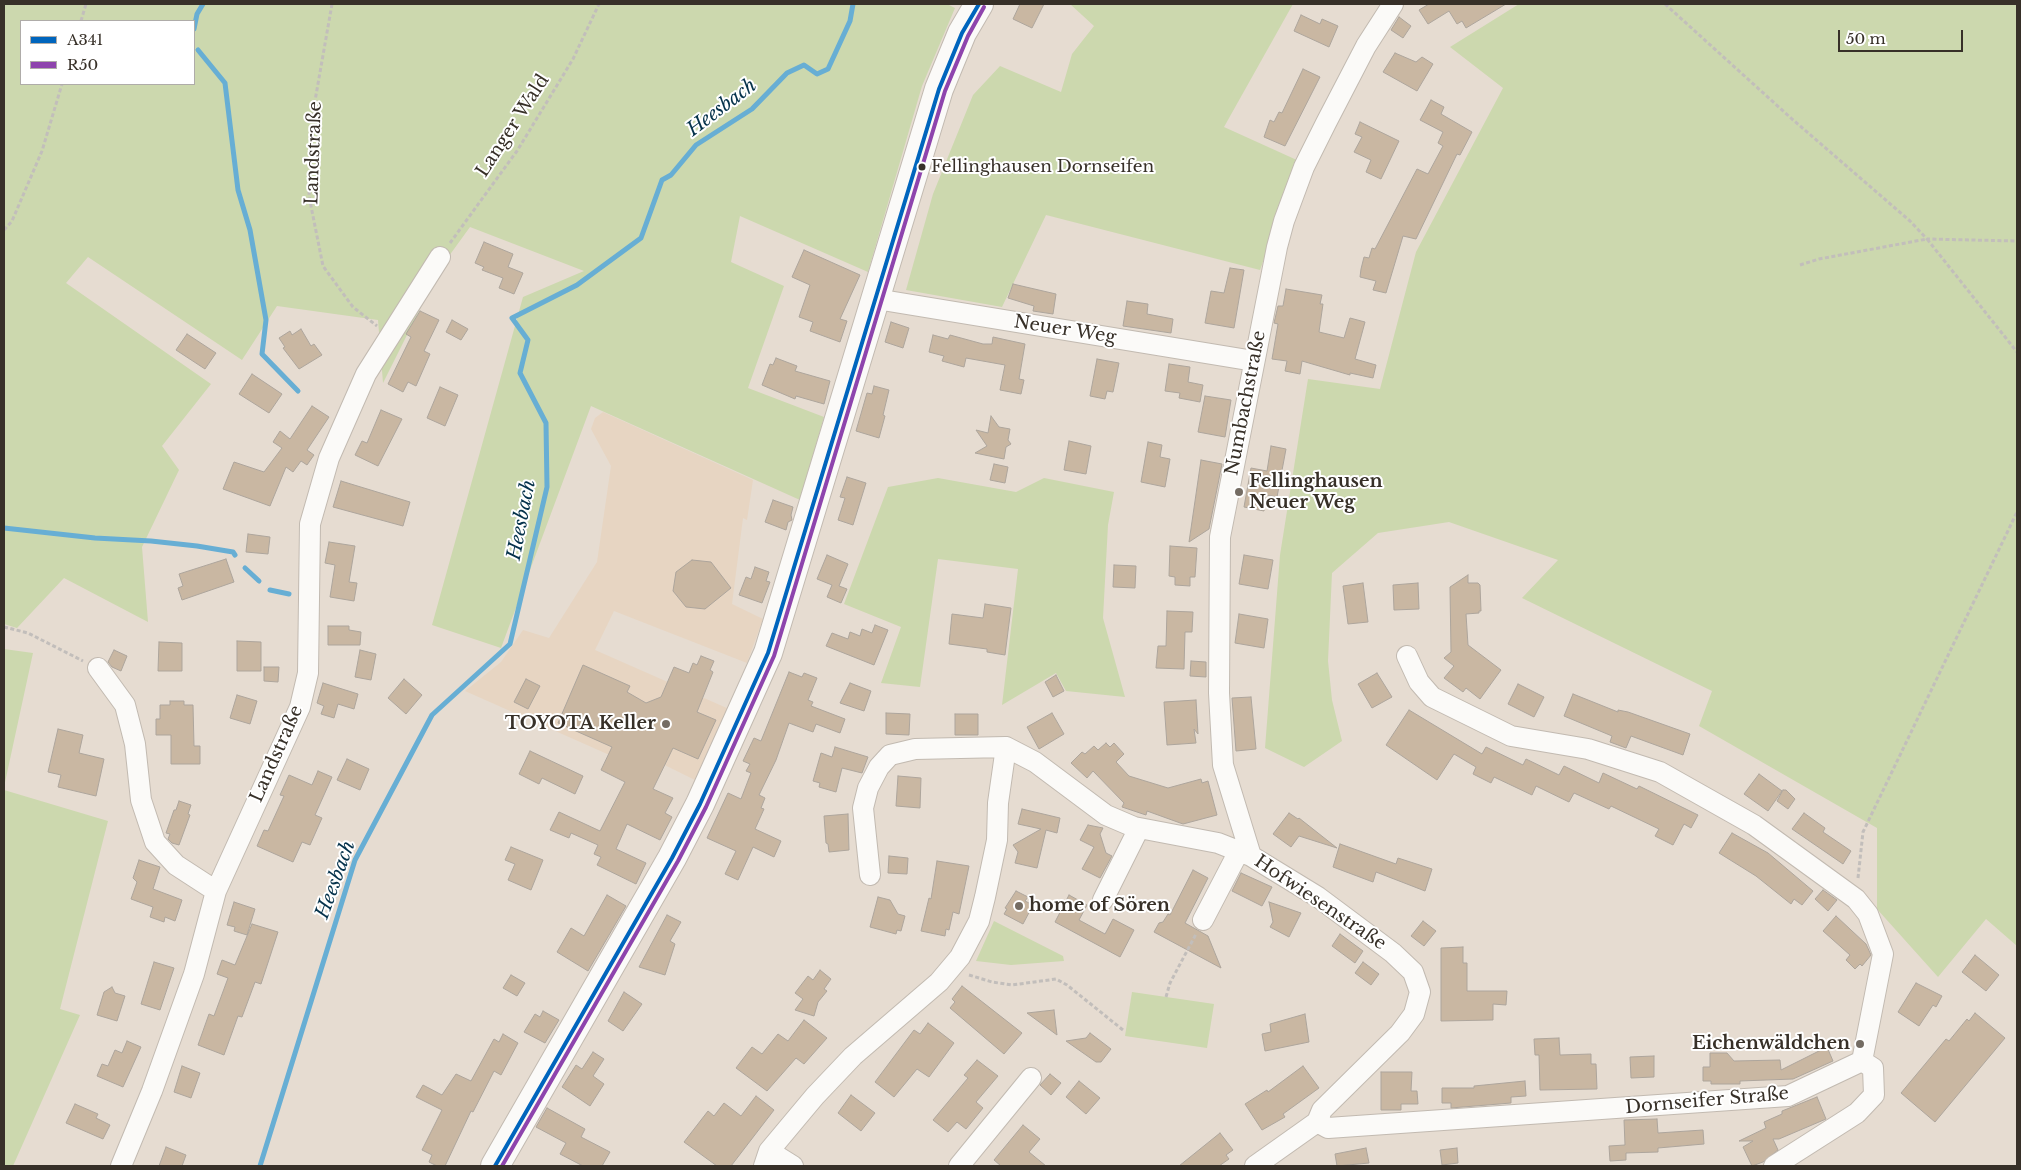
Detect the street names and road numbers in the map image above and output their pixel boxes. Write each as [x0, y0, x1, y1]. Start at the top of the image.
street label: Langer Wald [472, 71, 554, 181]
street label: Landstraße [301, 101, 327, 205]
street label: Neuer Weg [1012, 311, 1118, 349]
street label: Numbachstraße [1221, 329, 1271, 477]
street label: Landstraße [246, 702, 308, 806]
street label: Hofwiesenstraße [1250, 851, 1390, 955]
street label: Dornseifer Straße [1624, 1083, 1790, 1119]

